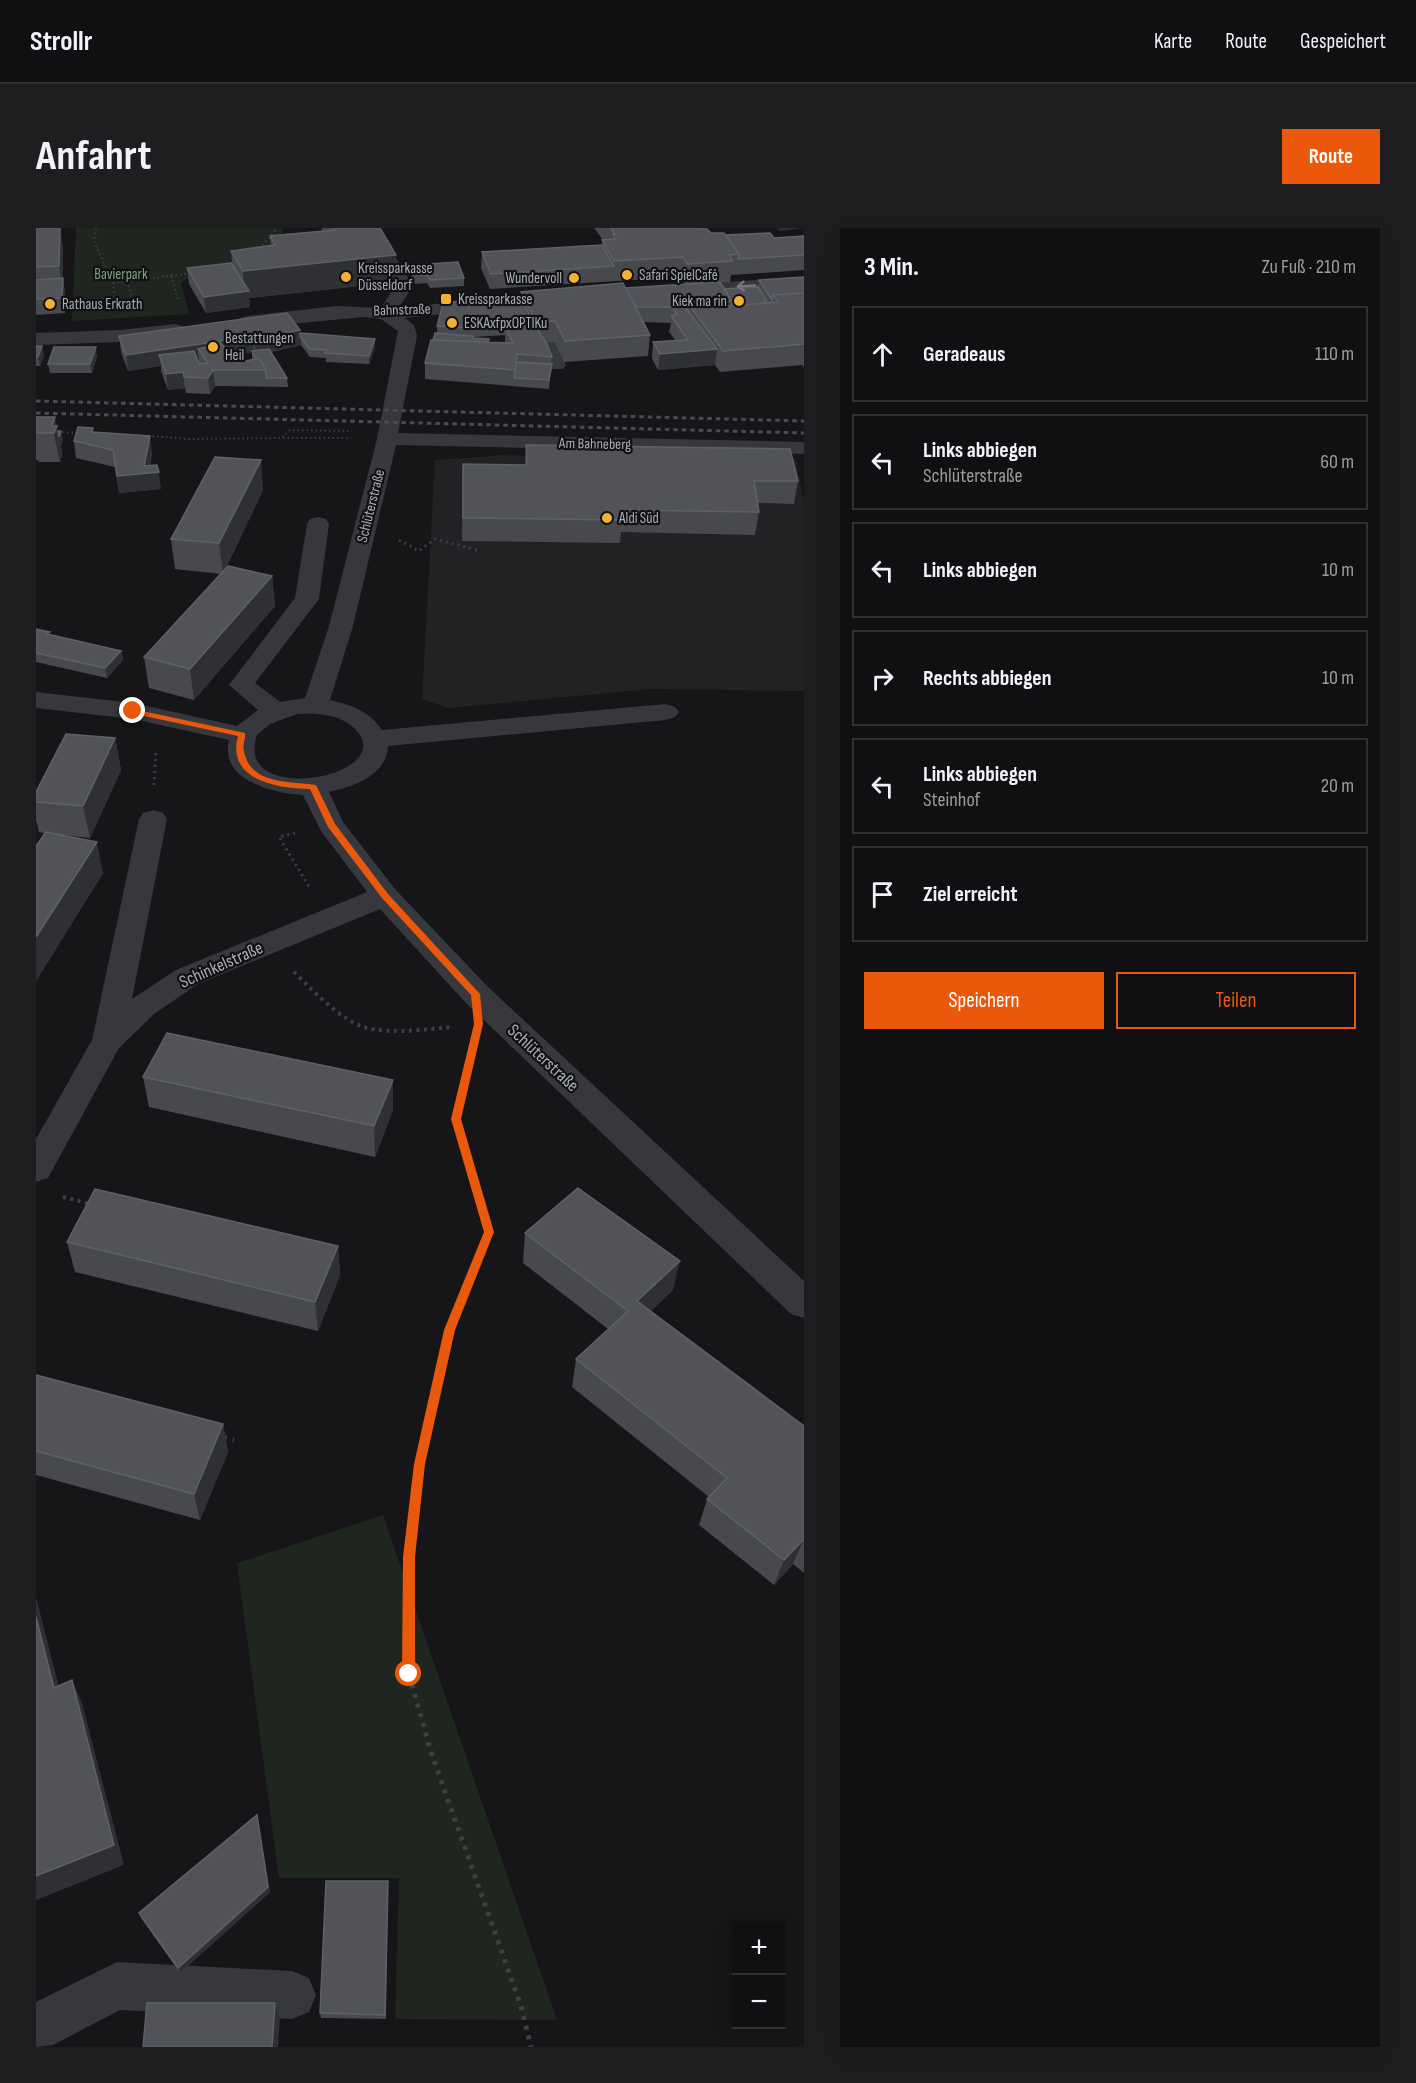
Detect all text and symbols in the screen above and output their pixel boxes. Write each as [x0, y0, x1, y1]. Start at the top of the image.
text: Strollr [30, 25, 92, 58]
text: Karte [1154, 29, 1192, 54]
text: Route [1225, 29, 1267, 54]
text: Gespeichert [1300, 29, 1386, 54]
button: Route [1282, 129, 1380, 184]
text: Anfahrt [36, 131, 151, 182]
text: 3 Min. [864, 252, 919, 283]
text: Zu Fuß · 210 m [1262, 255, 1356, 279]
place label: Kreissparkasse Düsseldorf [358, 259, 433, 295]
park label: Bavierpark [94, 265, 148, 284]
place label: Safari SpielCafé [639, 266, 718, 285]
marker: Safari SpielCafé [620, 268, 634, 282]
place label: Wundervoll [506, 269, 562, 288]
marker: Kreissparkasse Düsseldorf [339, 270, 353, 284]
marker: Wundervoll [567, 271, 581, 285]
one-way arrow [736, 281, 756, 292]
place label: Kreissparkasse [458, 290, 533, 309]
marker: Kreissparkasse [439, 292, 453, 306]
place label: Kiek ma rin [672, 292, 727, 311]
marker: Kiek ma rin [732, 294, 746, 308]
place label: Rathaus Erkrath [62, 295, 142, 314]
marker: Rathaus Erkrath [43, 297, 57, 311]
street label: Bahnstraße [373, 300, 431, 320]
place label: ESKAxfpxOPTIKu [464, 314, 547, 333]
marker: ESKAxfpxOPTIKu [445, 316, 459, 330]
place label: Bestattungen Heil [225, 329, 294, 365]
icon: ahead [866, 338, 899, 371]
marker: Bestattungen Heil [206, 340, 220, 354]
text: Geradeaus [923, 341, 1006, 368]
text: 110 m [1315, 342, 1354, 366]
street label: Am Bahneberg [558, 434, 631, 454]
text: Links abbiegen [923, 437, 1037, 464]
icon: left [866, 446, 899, 479]
text: 60 m [1320, 450, 1354, 474]
text: Schlüterstraße [923, 464, 1022, 488]
street label: Schlüterstraße [353, 468, 389, 544]
place label: Aldi Süd [618, 509, 659, 528]
marker: Aldi Süd [600, 511, 614, 525]
icon: left [866, 554, 899, 587]
text: Links abbiegen [923, 557, 1037, 584]
text: 10 m [1322, 558, 1354, 582]
icon: right [866, 662, 899, 695]
text: Rechts abbiegen [923, 665, 1052, 692]
text: 10 m [1322, 666, 1354, 690]
route end [119, 697, 145, 723]
text: Links abbiegen [923, 761, 1037, 788]
icon: left [866, 770, 899, 803]
text: 20 m [1321, 774, 1354, 798]
text: Steinhof [923, 788, 980, 812]
icon: arrive [866, 878, 899, 911]
text: Ziel erreicht [923, 881, 1018, 908]
street label: Schinkelstraße [176, 937, 266, 993]
button: Speichern [864, 972, 1104, 1029]
button: Teilen [1116, 972, 1356, 1029]
street label: Schlüterstraße [503, 1020, 583, 1096]
route start [395, 1660, 421, 1686]
map controls [732, 1921, 786, 2029]
button: + [732, 1921, 786, 1975]
button: − [732, 1975, 786, 2029]

